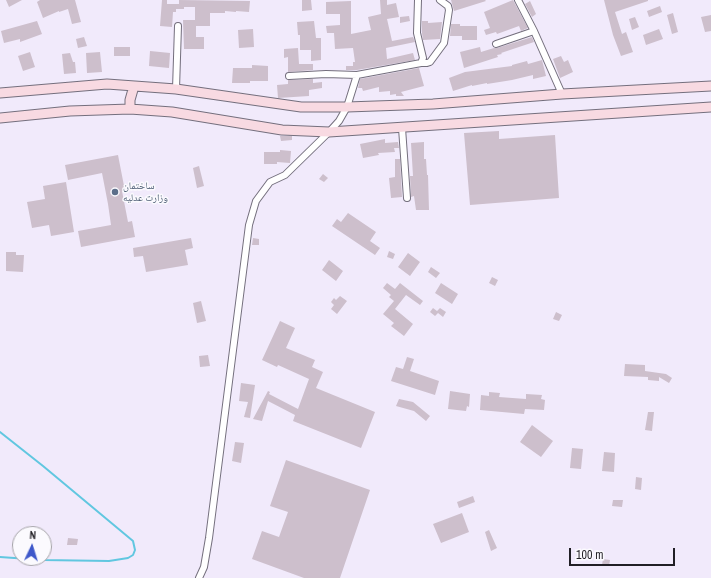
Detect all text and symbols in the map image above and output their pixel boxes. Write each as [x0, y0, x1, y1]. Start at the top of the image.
place label: ساختمان وزارت عدلیه [123, 180, 168, 204]
marker: ساختمان وزارت عدلیه [110, 187, 120, 197]
north arrow [12, 526, 52, 566]
text: N [29, 528, 36, 542]
scale bar [571, 540, 677, 566]
text: 100 m [576, 547, 603, 563]

